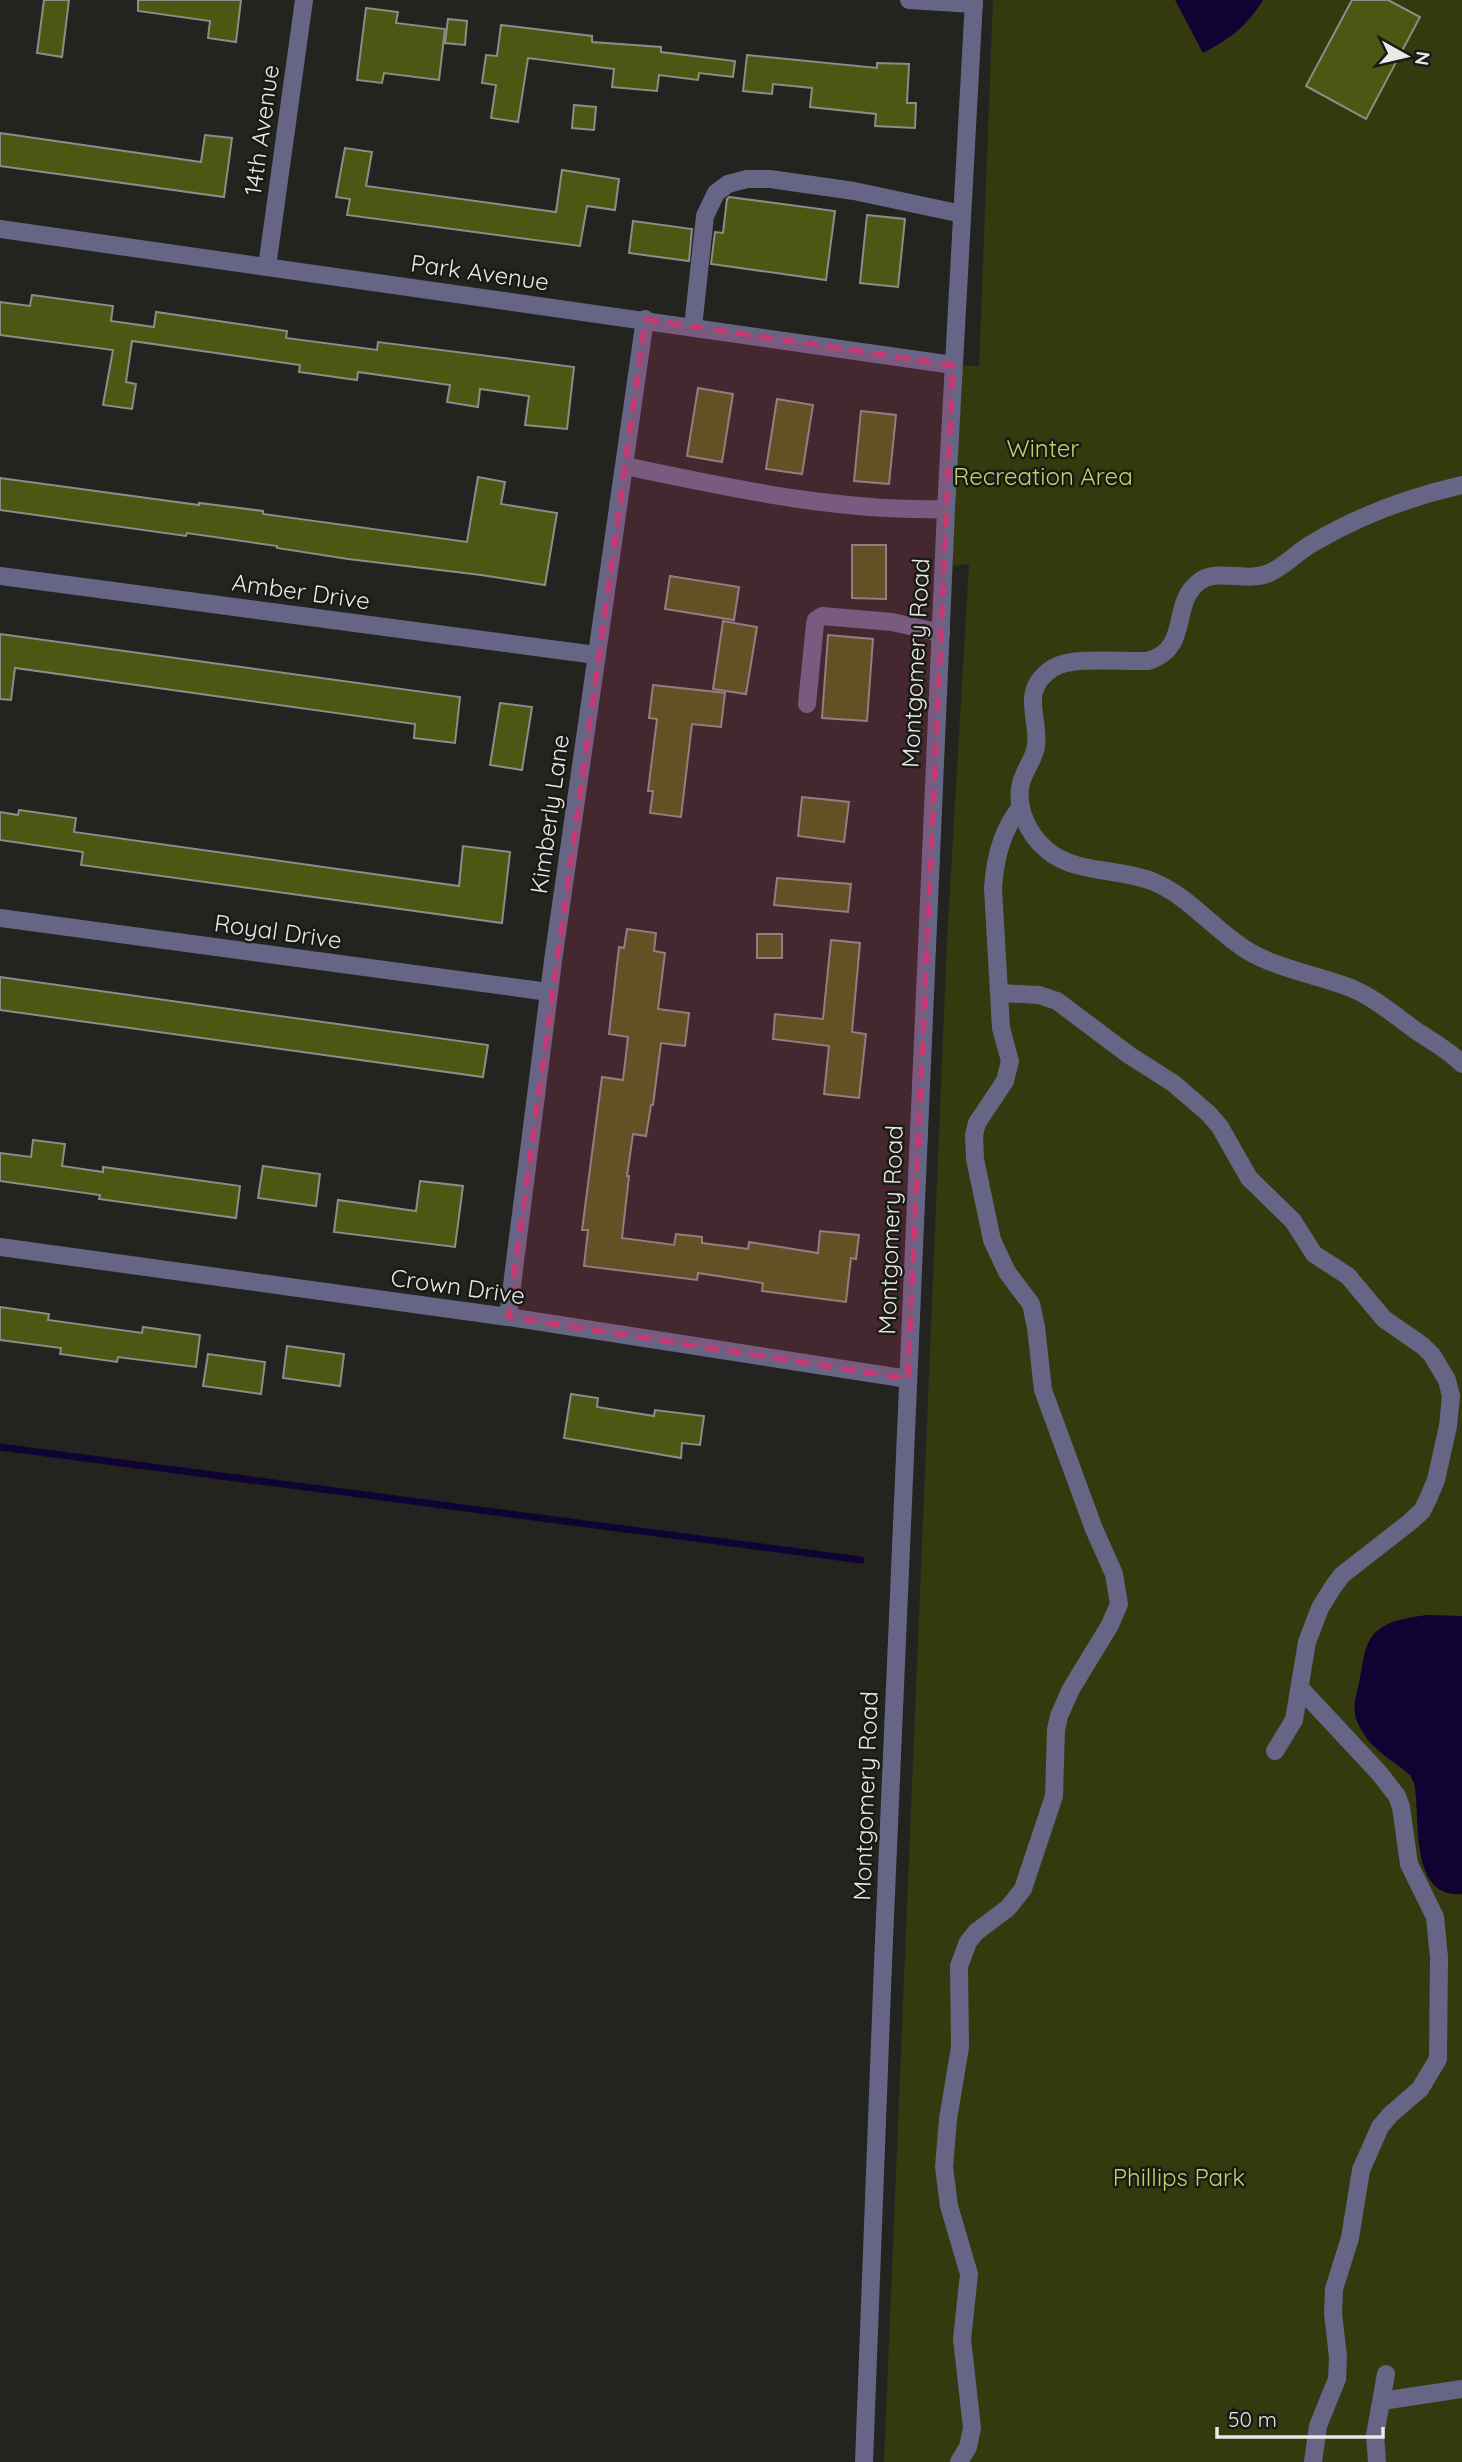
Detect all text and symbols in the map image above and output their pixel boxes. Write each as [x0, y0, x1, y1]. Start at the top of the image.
north arrow [1371, 21, 1441, 91]
text: N [1410, 50, 1436, 67]
street label: 14th Avenue [237, 63, 285, 197]
street label: Park Avenue [409, 247, 551, 297]
park label: Winter Recreation Area [953, 433, 1133, 491]
street label: Montgomery Road [895, 558, 935, 768]
street label: Amber Drive [230, 566, 372, 616]
street label: Kimberly Lane [523, 732, 575, 896]
street label: Royal Drive [212, 907, 344, 955]
street label: Montgomery Road [871, 1125, 909, 1335]
street label: Crown Drive [389, 1262, 527, 1310]
street label: Montgomery Road [846, 1691, 884, 1901]
park label: Phillips Park [1113, 2162, 1245, 2192]
scale bar [1217, 2396, 1383, 2440]
text: 50 m [1228, 2406, 1277, 2432]

